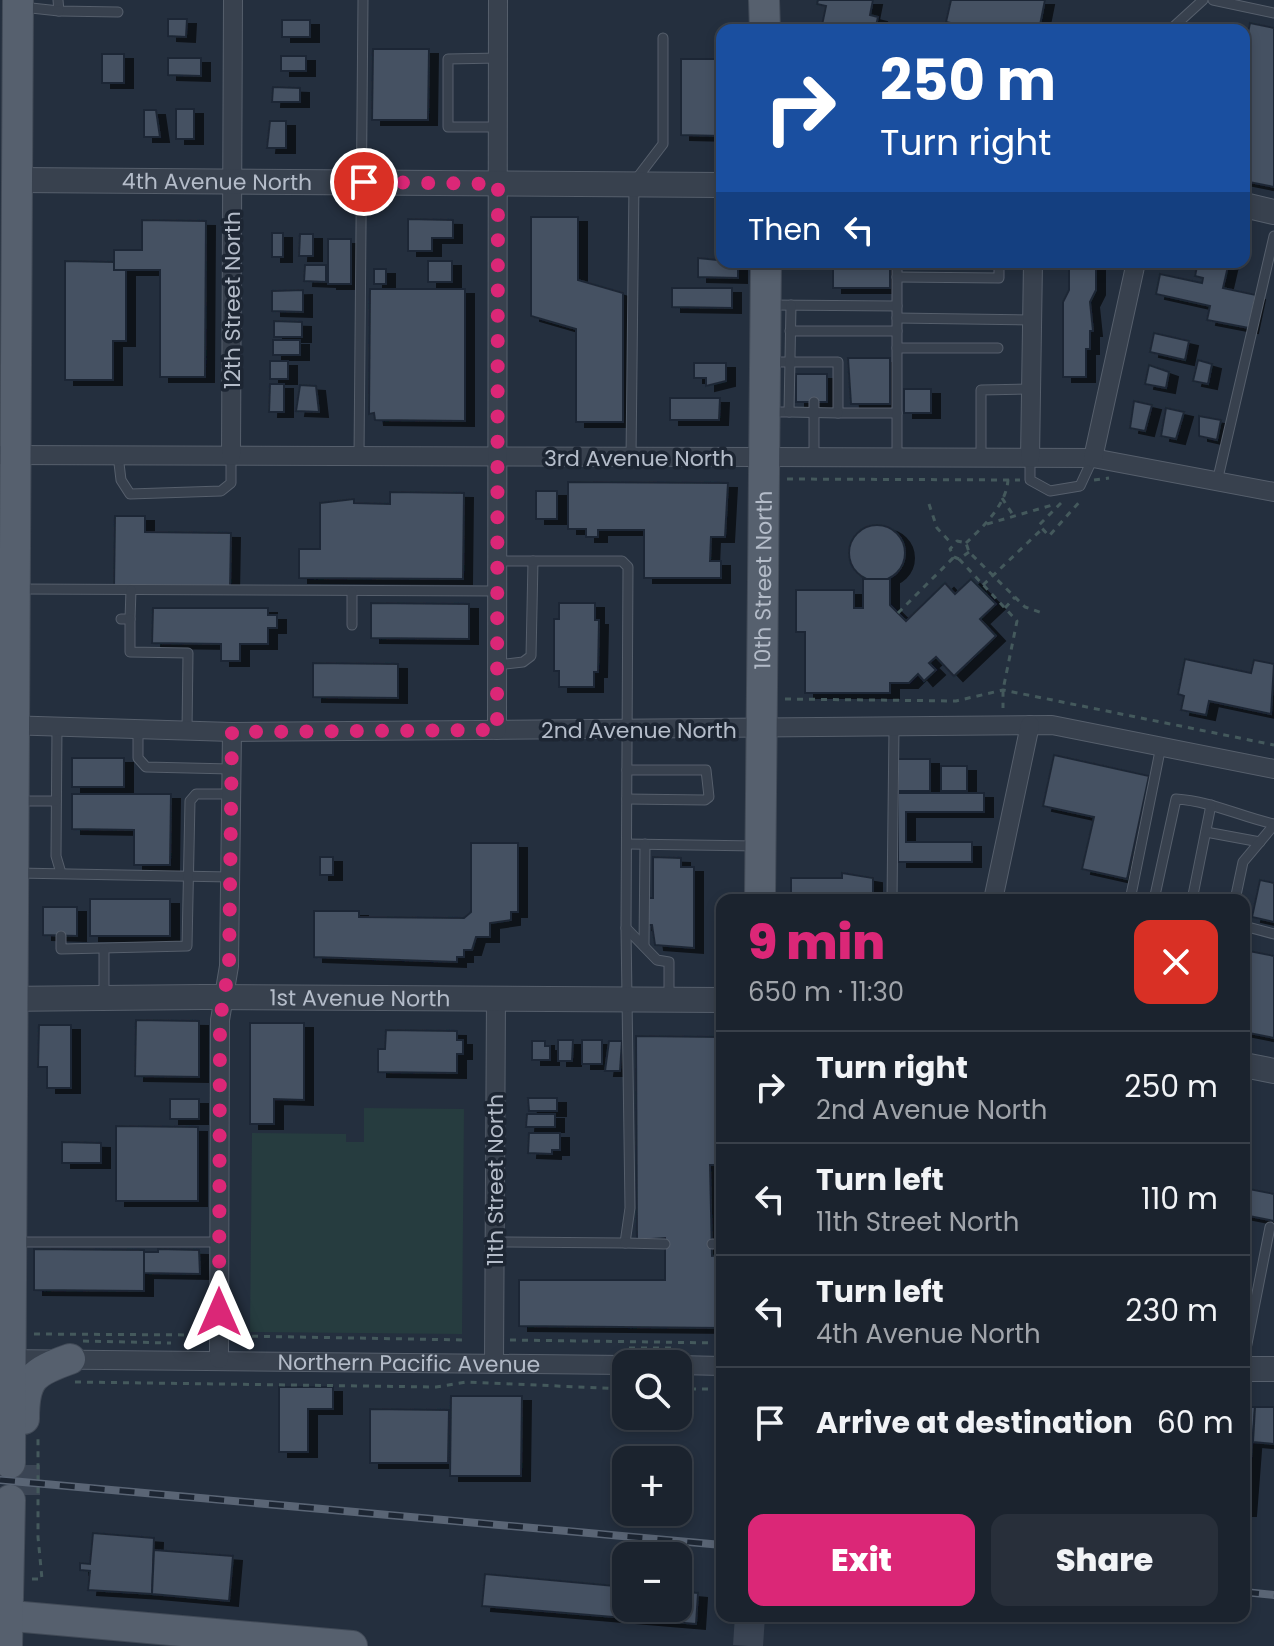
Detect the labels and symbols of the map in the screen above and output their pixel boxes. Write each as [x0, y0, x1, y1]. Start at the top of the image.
pin [330, 148, 398, 216]
street label: 4th Avenue North [122, 166, 312, 198]
street label: 12th Street North [217, 211, 248, 389]
street label: 3rd Avenue North [544, 443, 734, 474]
street label: 10th Street North [747, 490, 780, 670]
street label: 2nd Avenue North [541, 715, 737, 746]
street label: 1st Avenue North [269, 982, 450, 1014]
street label: 11th Street North [480, 1094, 511, 1266]
position arrow [177, 1270, 261, 1354]
street label: Northern Pacific Avenue [277, 1347, 540, 1380]

